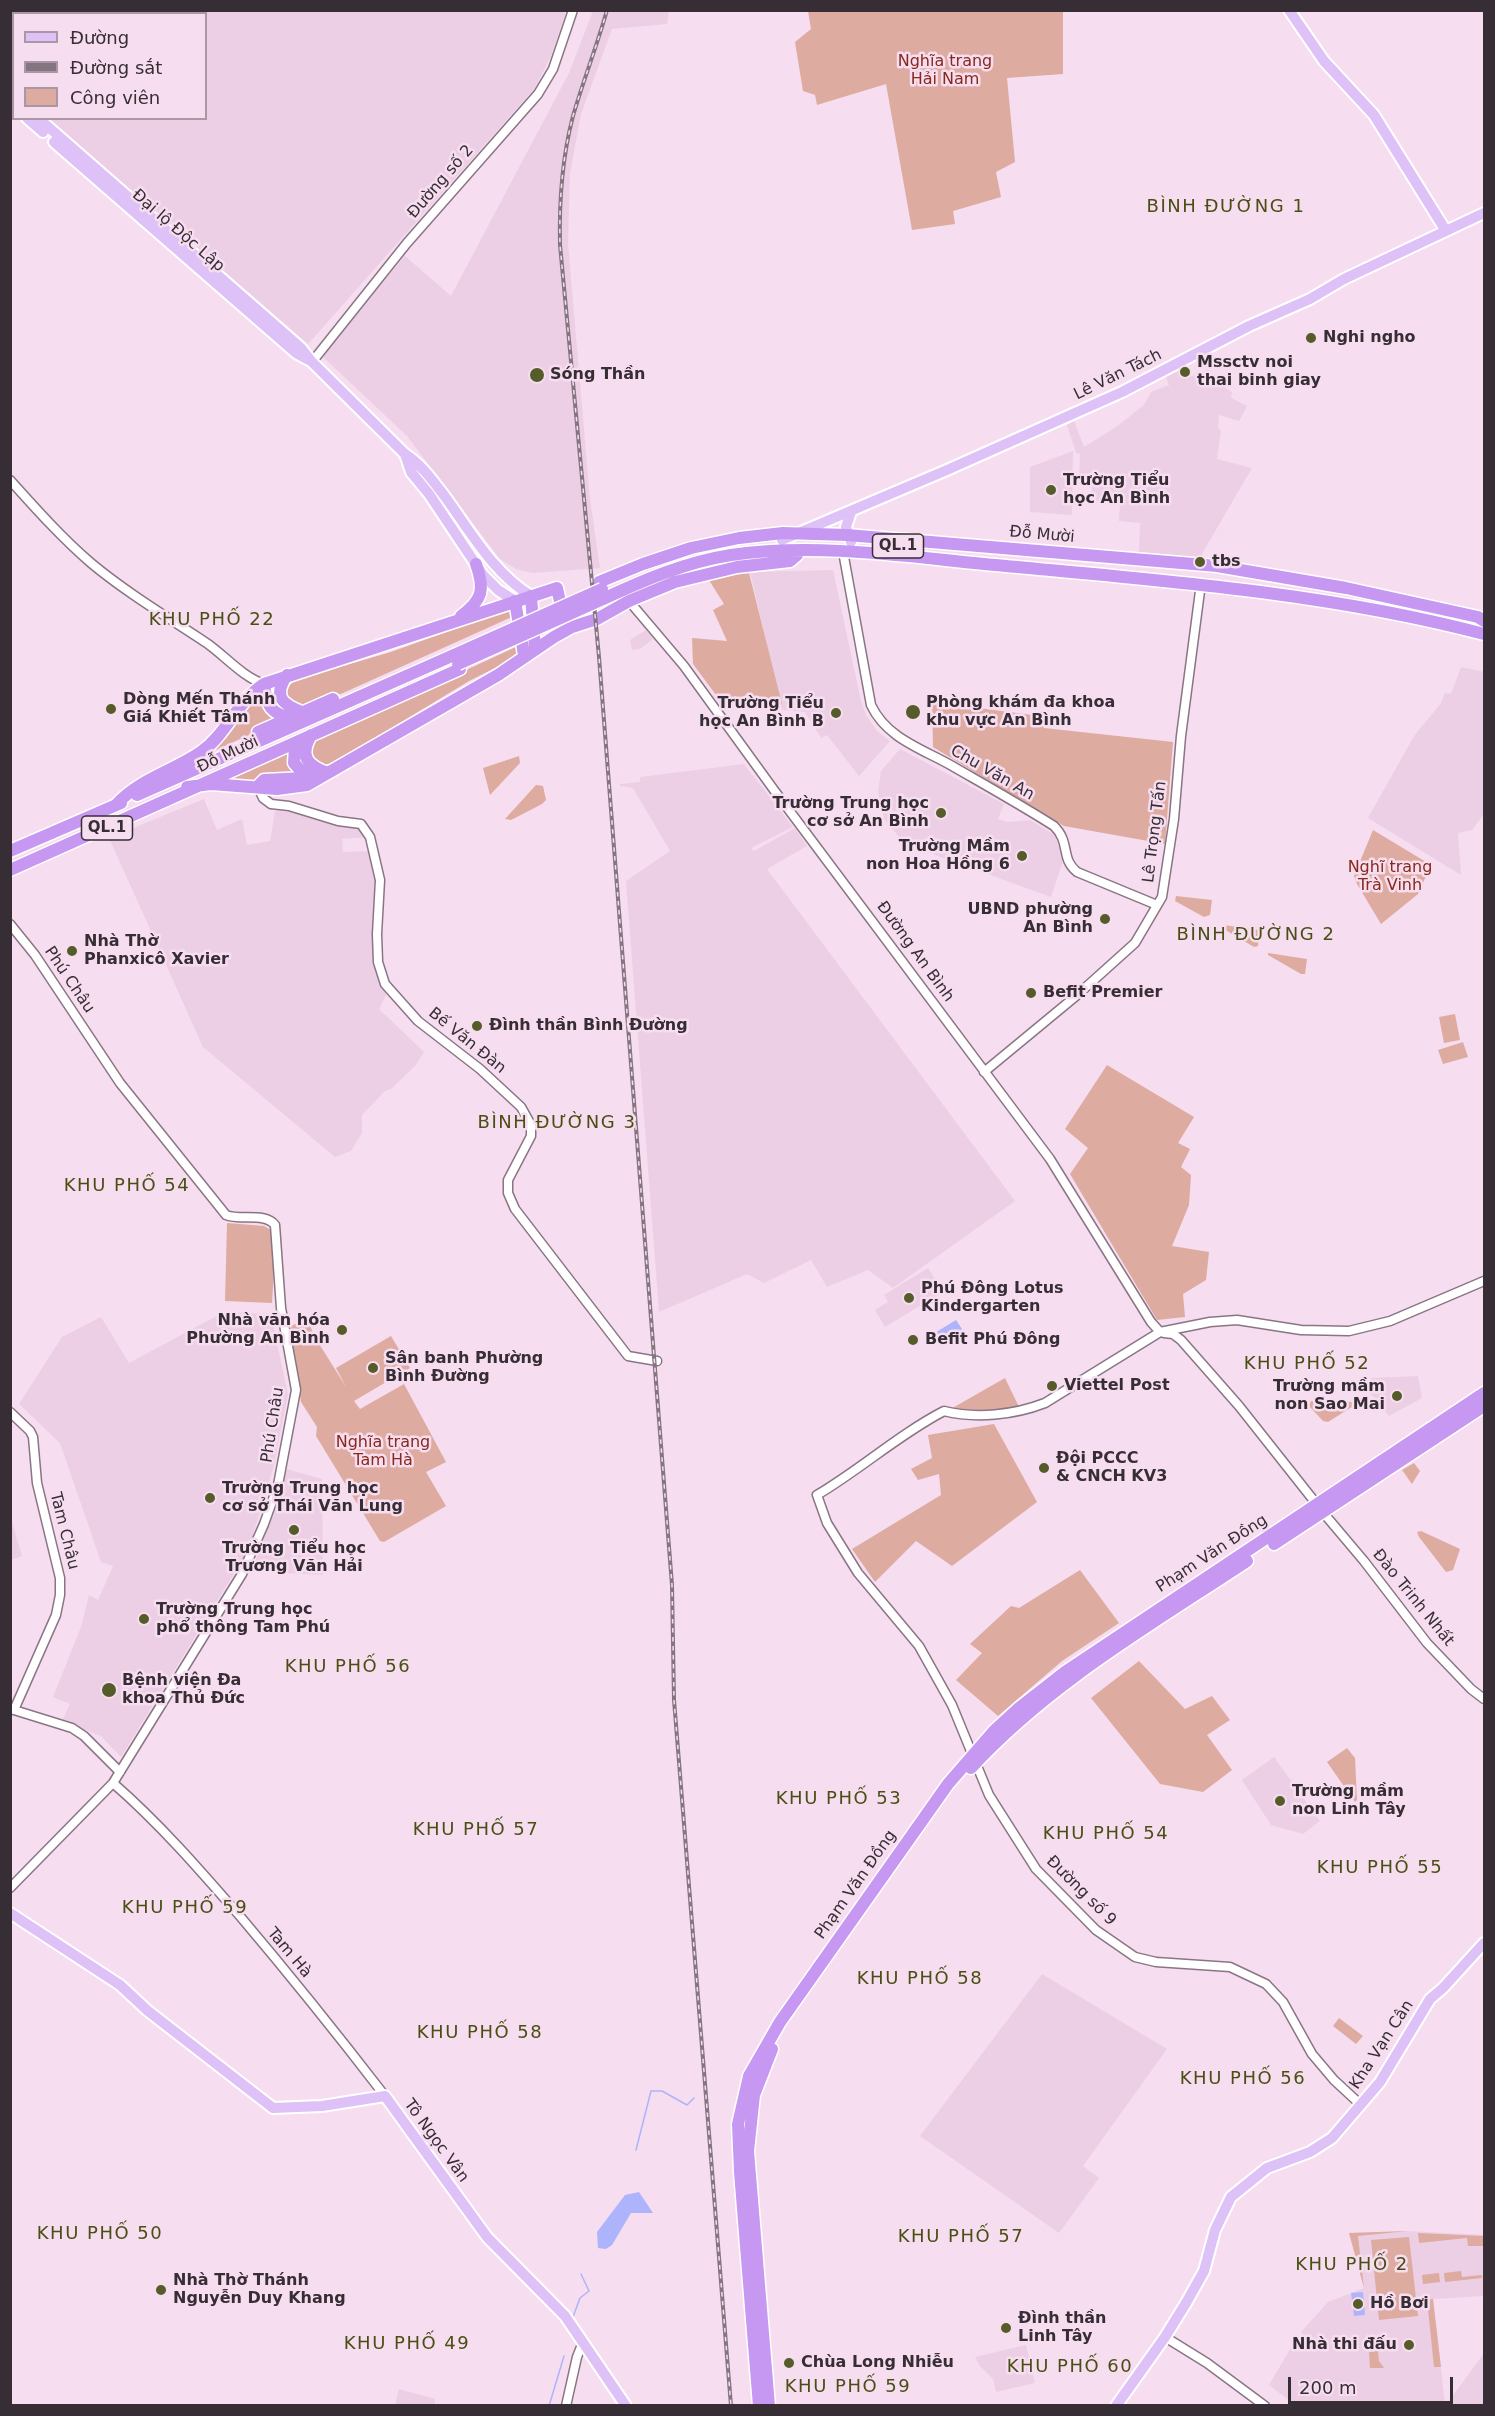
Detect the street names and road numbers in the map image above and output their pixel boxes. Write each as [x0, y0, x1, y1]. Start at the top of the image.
street label: Đường số 2 [404, 141, 478, 223]
street label: Đại lộ Độc Lập [128, 186, 228, 276]
street label: Lê Văn Tách [1071, 345, 1165, 405]
street label: Đỗ Mười [1009, 523, 1075, 547]
road number: QL.1 [872, 534, 924, 558]
street label: Đỗ Mười [194, 732, 262, 778]
street label: Chu Văn An [947, 741, 1037, 805]
street label: Lê Trọng Tấn [1139, 780, 1171, 884]
road number: QL.1 [82, 816, 132, 840]
street label: Đường An Bình [872, 898, 958, 1006]
street label: Phú Châu [40, 943, 98, 1017]
street label: Bế Văn Đàn [424, 1004, 510, 1078]
street label: Phú Châu [258, 1386, 288, 1464]
street label: Tam Châu [45, 1490, 83, 1572]
street label: Phạm Văn Đồng [1153, 1511, 1271, 1597]
street label: Đào Trinh Nhất [1368, 1546, 1458, 1650]
street label: Phạm Văn Đồng [811, 1827, 901, 1943]
street label: Đường số 9 [1042, 1852, 1120, 1930]
street label: Tam Hà [263, 1924, 315, 1982]
street label: Kha Vạn Cân [1346, 1997, 1418, 2093]
street label: Tô Ngọc Vân [399, 2096, 473, 2186]

